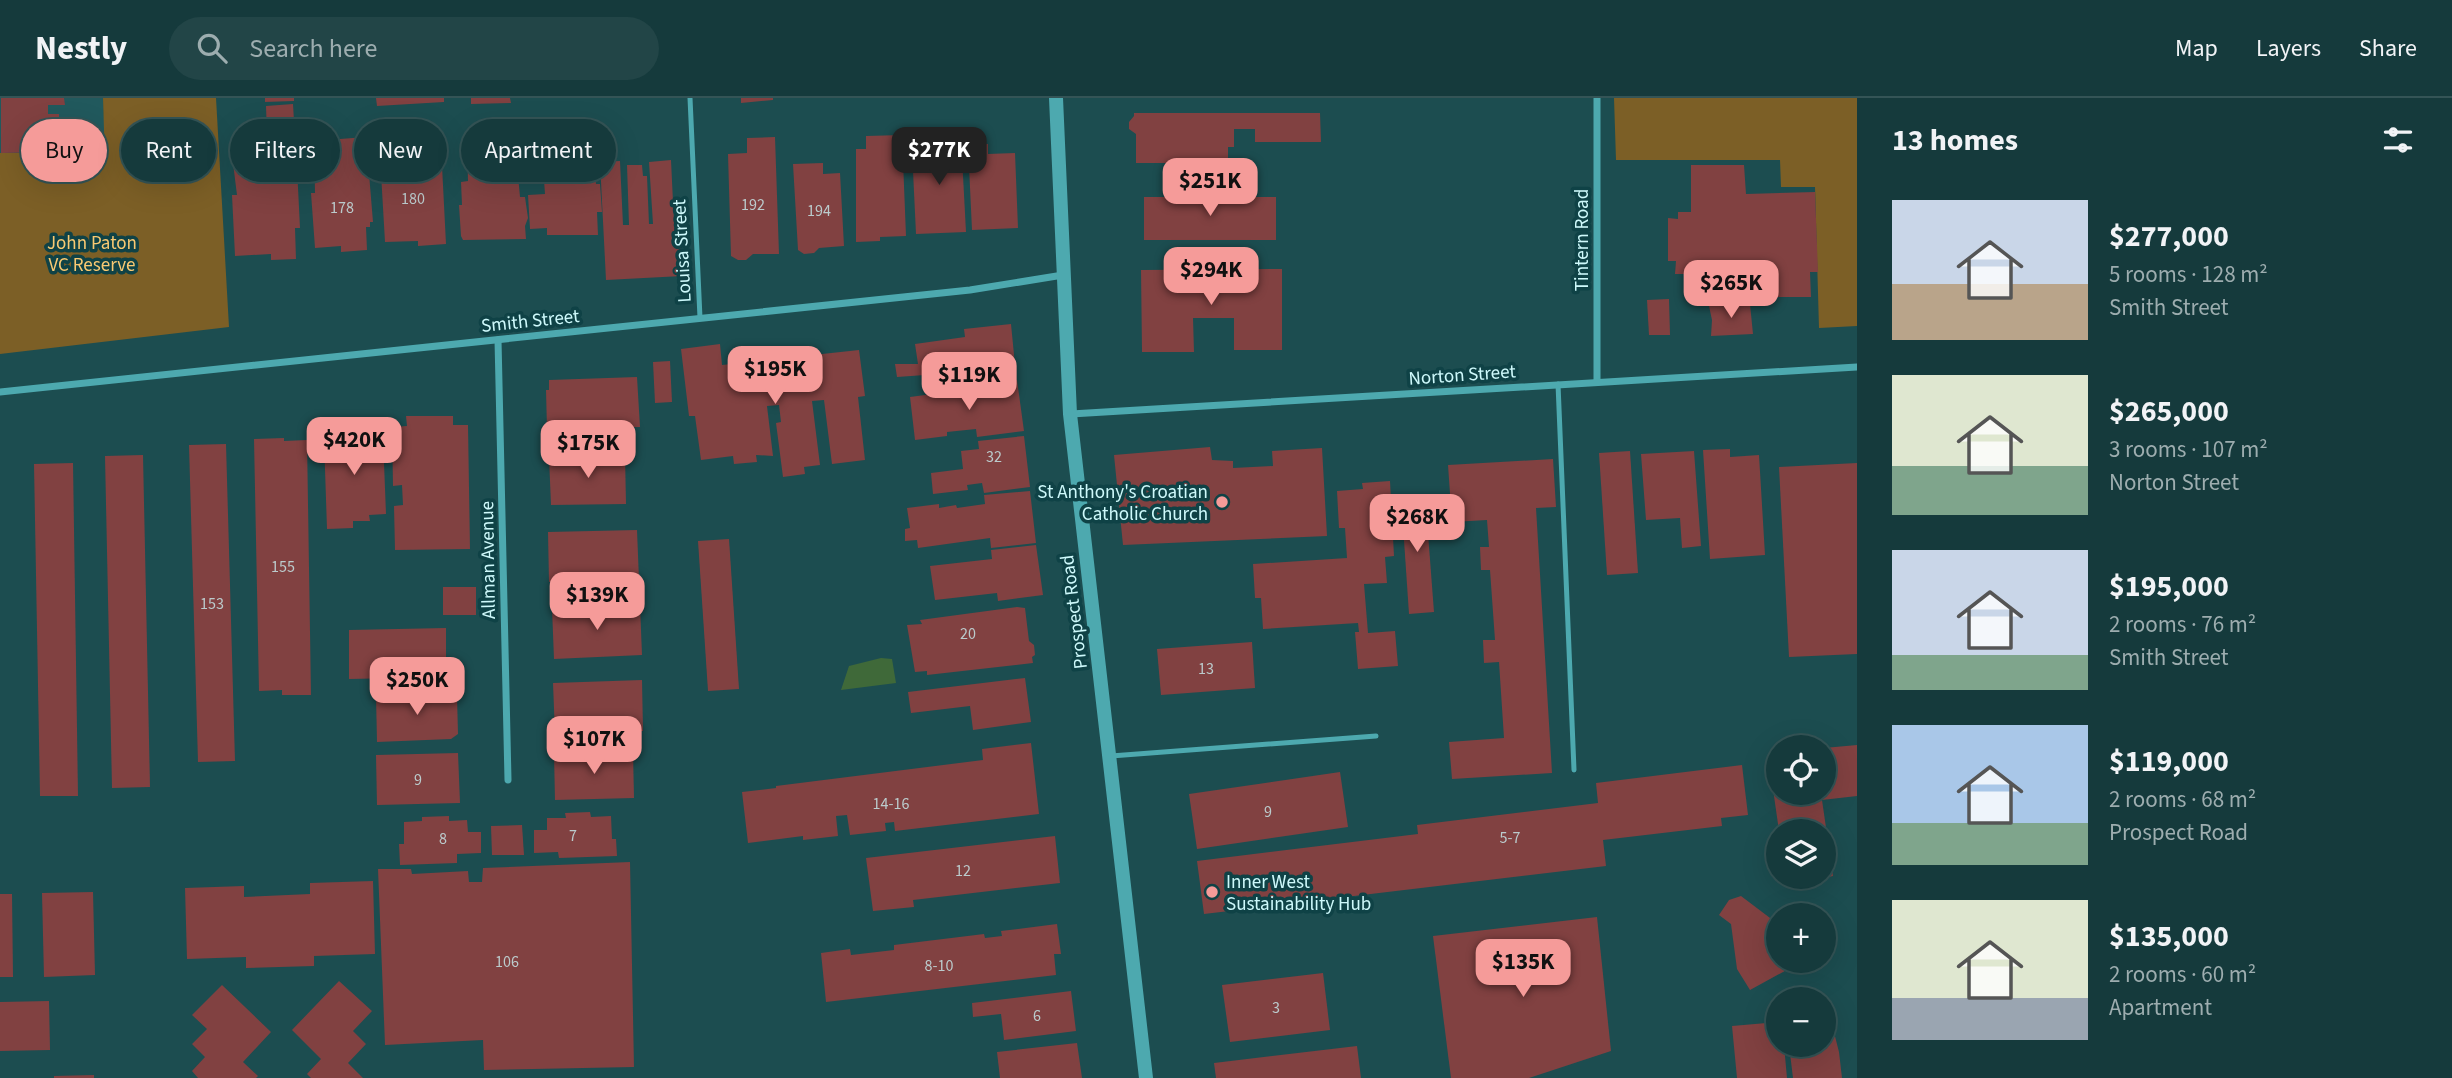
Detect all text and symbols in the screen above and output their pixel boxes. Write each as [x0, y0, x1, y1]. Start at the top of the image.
search box [169, 17, 659, 80]
text: Nestly [35, 25, 127, 72]
icon: search [193, 29, 231, 67]
text: Search here [249, 30, 377, 67]
text: Map [2175, 31, 2218, 66]
text: Layers [2256, 31, 2321, 66]
text: Share [2359, 31, 2417, 66]
chip: Buy [21, 119, 107, 182]
chip: Rent [121, 119, 216, 182]
chip: Filters [230, 119, 340, 182]
chip: New [354, 119, 447, 182]
chip: Apartment [461, 119, 616, 182]
text: 13 homes [1892, 119, 2018, 162]
icon: filters [2379, 121, 2417, 159]
pin: $277K [890, 127, 988, 187]
text: $277K [908, 133, 970, 166]
pin: $251K [1161, 158, 1259, 218]
text: $251K [1179, 164, 1241, 197]
house number: 180 [401, 188, 425, 210]
street label: Tintern Road [1569, 189, 1596, 291]
house number: 192 [741, 194, 765, 216]
house number: 178 [330, 197, 354, 219]
street label: Louisa Street [666, 198, 699, 303]
house number: 194 [807, 200, 831, 222]
text: $277,000 [2109, 215, 2229, 258]
icon: home [1948, 228, 2032, 312]
park label: John Paton VC Reserve [47, 230, 137, 279]
pin: $294K [1162, 248, 1260, 307]
text: $294K [1180, 253, 1242, 286]
text: 5 rooms · 128 m² [2109, 258, 2268, 291]
pin: $265K [1682, 260, 1780, 320]
text: $265K [1700, 266, 1762, 299]
text: Smith Street [2109, 291, 2229, 324]
street label: Smith Street [480, 303, 581, 340]
pin: $195K [726, 346, 824, 406]
text: $195K [744, 352, 806, 385]
pin: $119K [920, 352, 1018, 412]
text: $119K [938, 358, 1000, 391]
street label: Norton Street [1408, 358, 1517, 393]
text: $265,000 [2109, 390, 2229, 433]
icon: home [1948, 403, 2032, 487]
pin: $420K [305, 418, 403, 477]
pin: $175K [539, 420, 637, 480]
text: $420K [323, 423, 385, 456]
text: $175K [557, 426, 619, 459]
text: 3 rooms · 107 m² [2109, 433, 2268, 466]
house number: 32 [986, 446, 1002, 468]
text: Norton Street [2109, 466, 2239, 499]
place label: St Anthony's Croatian Catholic Church [1037, 479, 1208, 528]
marker: St Anthony's Croatian Catholic Church [1214, 494, 1230, 510]
pin: $268K [1368, 494, 1466, 554]
text: $268K [1386, 500, 1448, 533]
street label: Allman Avenue [474, 501, 503, 619]
street label: Prospect Road [1054, 553, 1095, 670]
house number: 155 [271, 556, 295, 578]
text: $195,000 [2109, 565, 2229, 608]
pin: $139K [548, 573, 646, 632]
text: $139K [566, 578, 628, 611]
icon: home [1948, 578, 2032, 662]
house number: 153 [200, 593, 224, 615]
text: 2 rooms · 76 m² [2109, 608, 2256, 641]
house number: 20 [960, 623, 976, 645]
text: Smith Street [2109, 641, 2229, 674]
pin: $250K [368, 658, 466, 717]
house number: 13 [1198, 658, 1214, 680]
text: $250K [386, 663, 448, 696]
pin: $107K [545, 716, 643, 776]
text: $107K [563, 722, 625, 755]
map controls [1766, 735, 1836, 1057]
button: locate [1766, 735, 1836, 805]
text: $119,000 [2109, 740, 2229, 783]
icon: home [1948, 753, 2032, 837]
house number: 9 [414, 769, 422, 791]
text: 2 rooms · 68 m² [2109, 783, 2256, 816]
house number: 14-16 [873, 793, 909, 815]
house number: 9 [1264, 801, 1272, 823]
text: Prospect Road [2109, 816, 2248, 849]
button: layers [1766, 819, 1836, 889]
house number: 7 [569, 825, 577, 847]
house number: 5-7 [1500, 827, 1520, 849]
house number: 8 [439, 828, 447, 850]
house number: 12 [955, 860, 971, 882]
place label: Inner West Sustainability Hub [1226, 869, 1371, 918]
marker: Inner West Sustainability Hub [1204, 884, 1220, 900]
button: + [1766, 903, 1836, 973]
text: $135,000 [2109, 915, 2229, 958]
icon: home [1948, 928, 2032, 1012]
pin: $135K [1474, 940, 1572, 999]
text: $135K [1492, 945, 1554, 978]
house number: 106 [495, 951, 519, 973]
house number: 8-10 [925, 955, 953, 977]
text: 2 rooms · 60 m² [2109, 958, 2256, 991]
button: − [1766, 987, 1836, 1057]
text: Apartment [2109, 991, 2212, 1024]
house number: 3 [1272, 997, 1280, 1019]
house number: 6 [1033, 1005, 1041, 1027]

